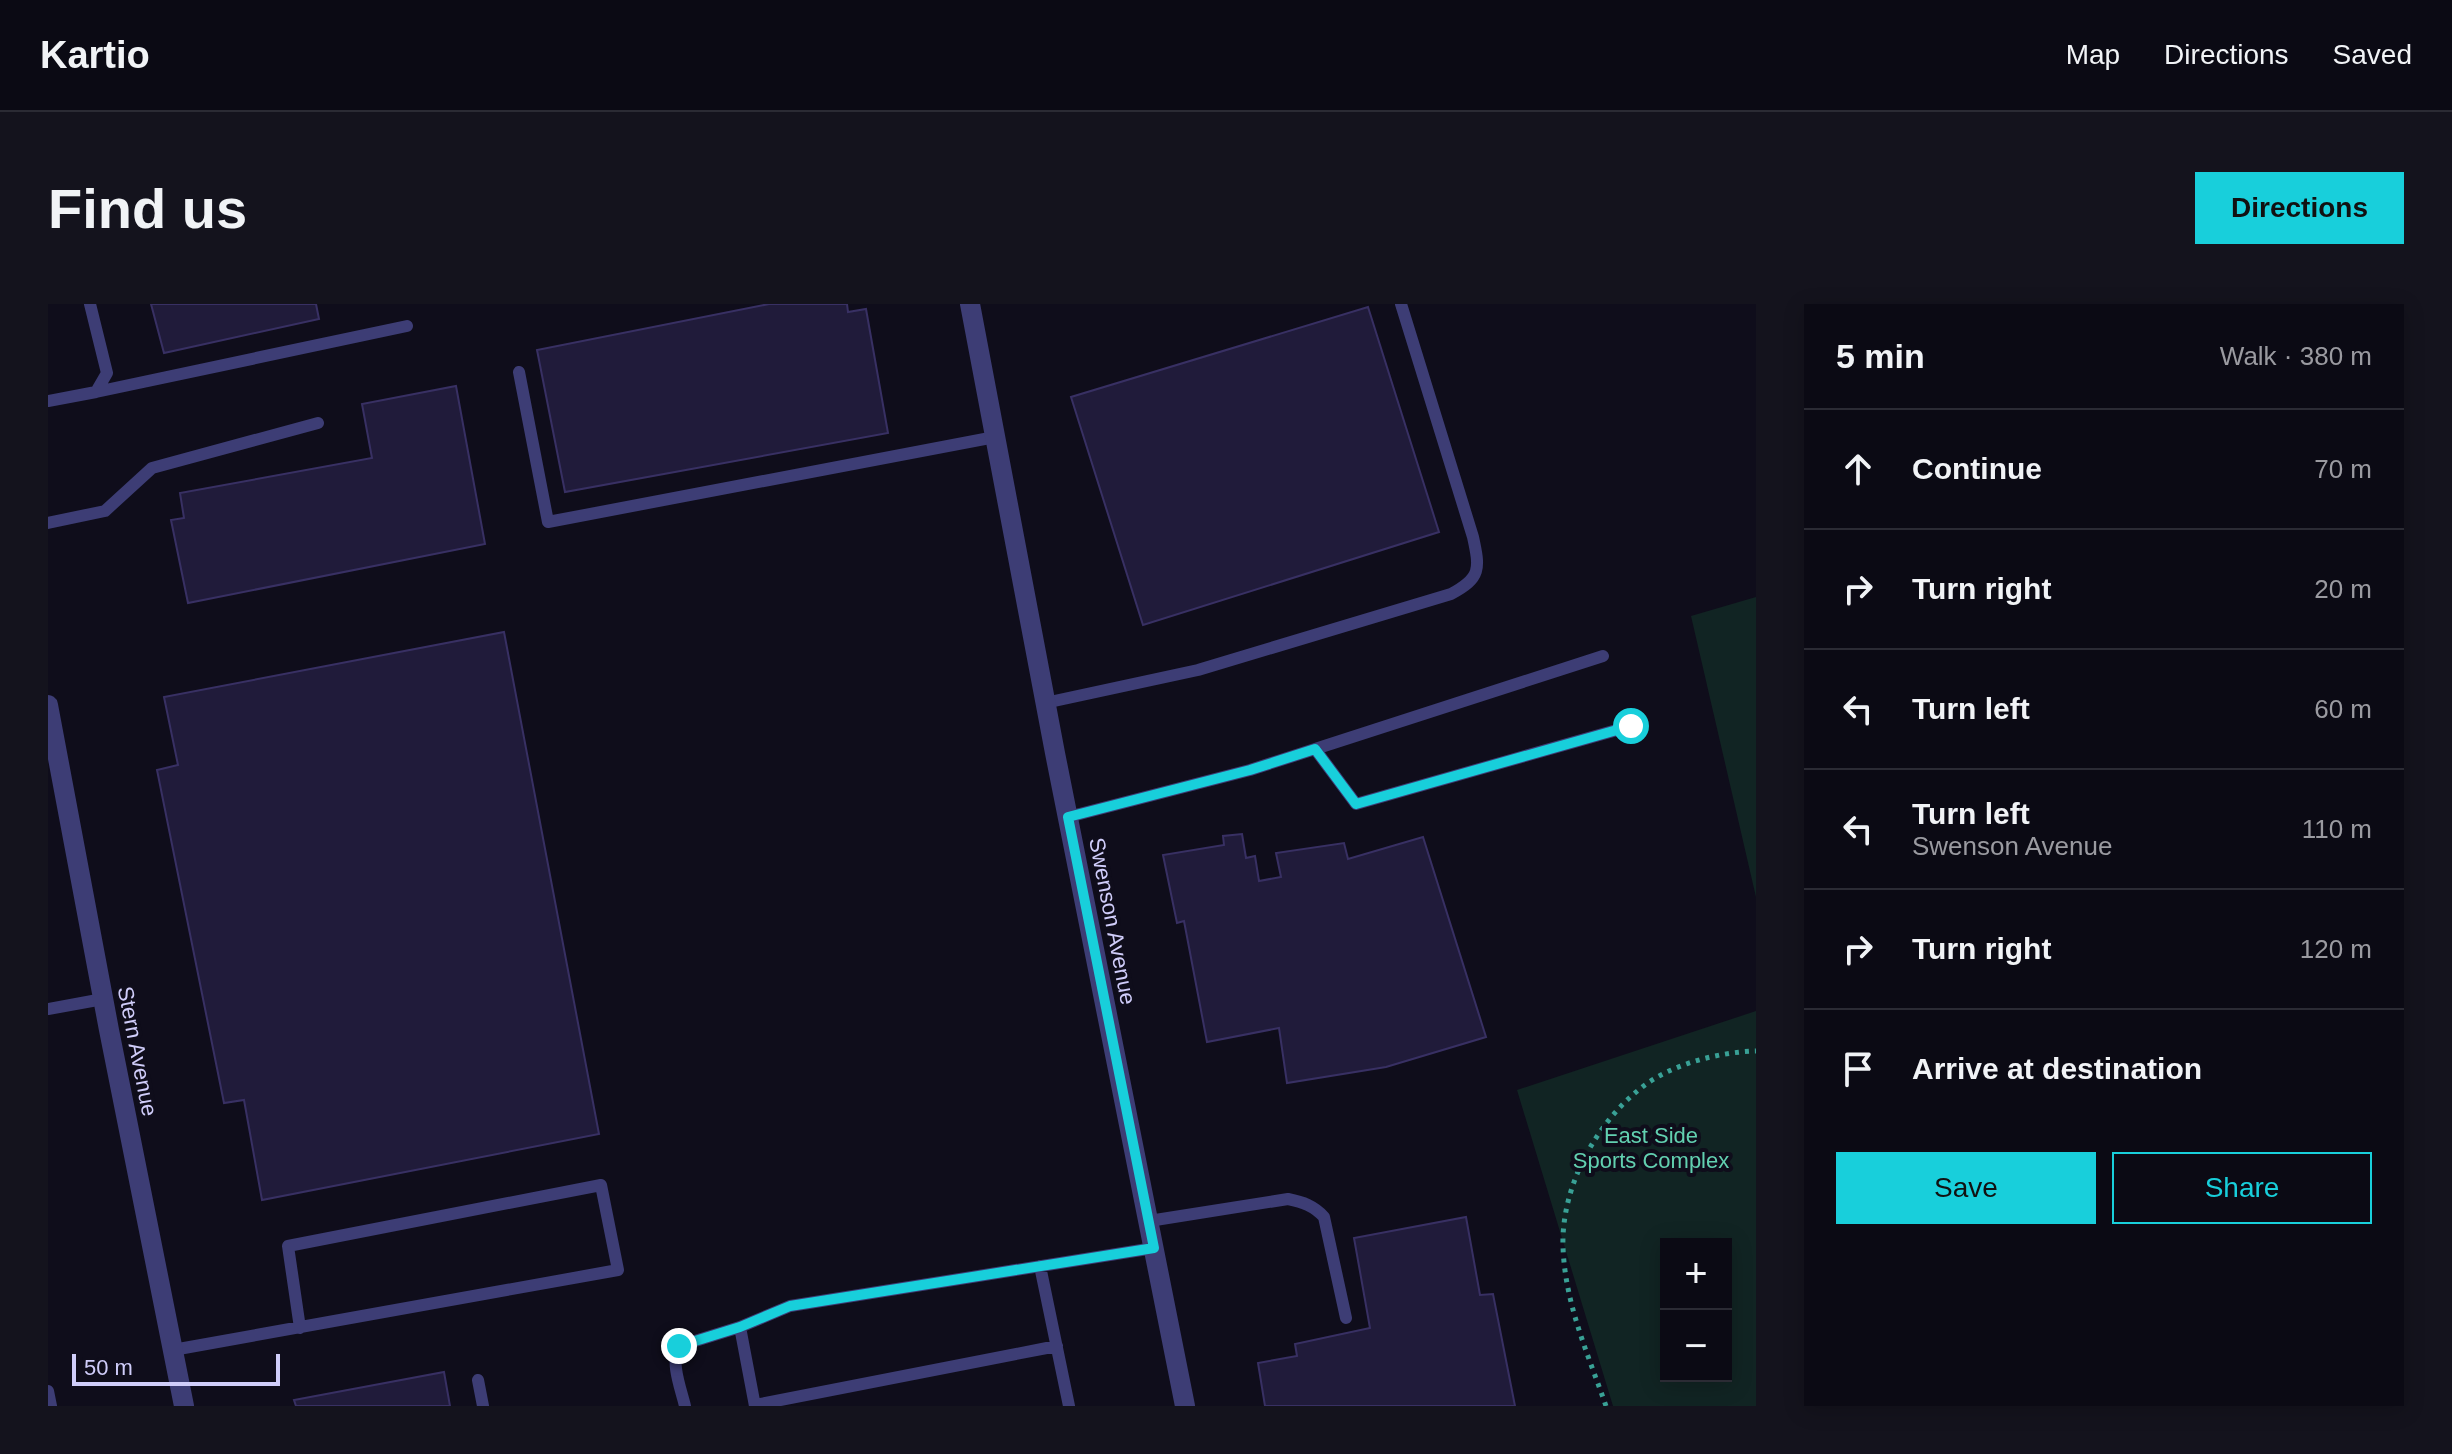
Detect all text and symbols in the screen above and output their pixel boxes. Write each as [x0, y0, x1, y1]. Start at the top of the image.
text: Kartio [40, 34, 150, 76]
text: Map [2066, 39, 2120, 70]
text: Directions [2164, 39, 2289, 70]
text: Saved [2333, 39, 2412, 70]
button: Directions [2195, 172, 2404, 244]
text: Find us [48, 177, 247, 240]
text: 5 min [1836, 337, 1925, 375]
text: Walk · 380 m [2220, 341, 2372, 371]
icon: ahead [1836, 447, 1880, 491]
text: Continue [1912, 452, 2042, 485]
text: 70 m [2314, 454, 2372, 484]
icon: right [1836, 567, 1880, 611]
text: Turn right [1912, 572, 2051, 605]
text: 20 m [2314, 574, 2372, 604]
icon: left [1836, 687, 1880, 731]
text: Turn left [1912, 692, 2030, 725]
text: 60 m [2314, 694, 2372, 724]
route start [1613, 708, 1649, 744]
text: Turn left [1912, 797, 2030, 830]
icon: left [1836, 807, 1880, 851]
text: 110 m [2302, 814, 2372, 844]
text: Swenson Avenue [1912, 831, 2112, 861]
street label: Swenson Avenue [1084, 835, 1141, 1007]
icon: right [1836, 927, 1880, 971]
text: Turn right [1912, 932, 2051, 965]
text: 120 m [2300, 934, 2372, 964]
street label: Stern Avenue [113, 984, 162, 1118]
icon: arrive [1836, 1047, 1880, 1091]
text: Arrive at destination [1912, 1052, 2202, 1085]
park label: East Side Sports Complex [1573, 1123, 1729, 1173]
button: Save [1836, 1152, 2096, 1224]
button: Share [2112, 1152, 2372, 1224]
map controls [1660, 1238, 1732, 1382]
button: + [1660, 1238, 1732, 1310]
button: − [1660, 1310, 1732, 1382]
route end [661, 1328, 697, 1364]
scale bar [72, 1350, 280, 1386]
text: 50 m [84, 1355, 133, 1380]

